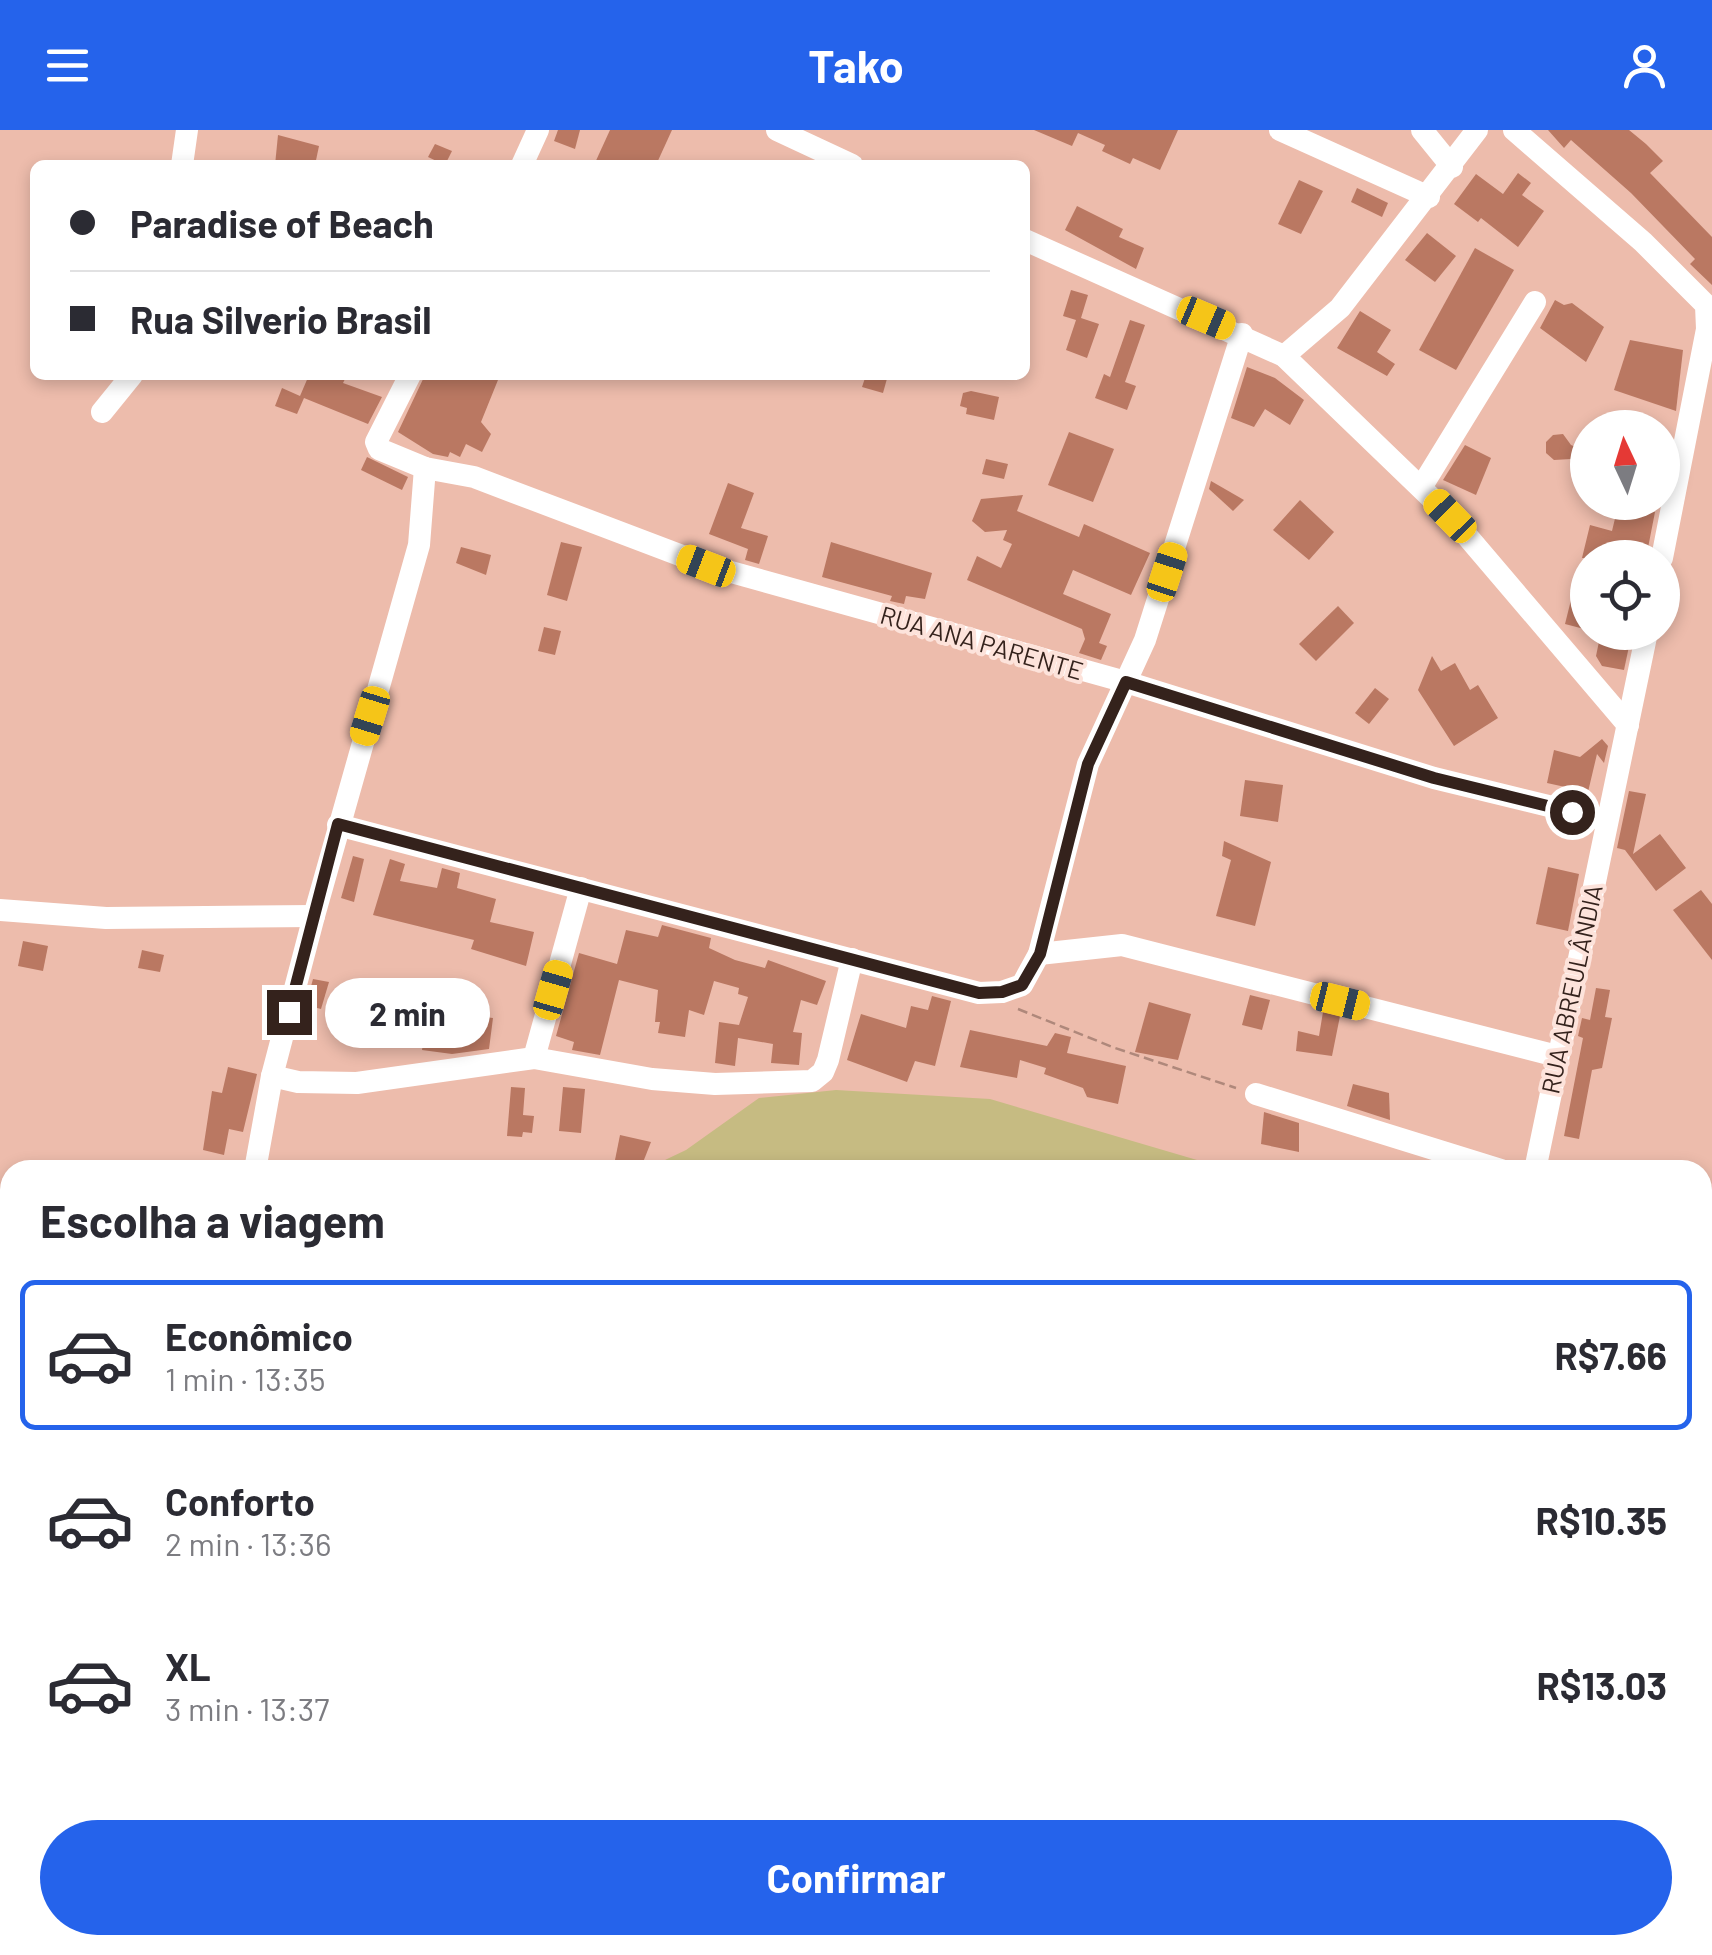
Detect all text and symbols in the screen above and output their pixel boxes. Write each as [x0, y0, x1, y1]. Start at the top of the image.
icon: menu [40, 38, 95, 93]
text: Tako [808, 38, 904, 92]
icon: person [1617, 38, 1672, 93]
text: Paradise of Beach [130, 200, 434, 246]
car [1173, 292, 1239, 344]
text: Rua Silverio Brasil [130, 296, 432, 342]
north arrow [1570, 410, 1680, 520]
map controls [1570, 410, 1680, 650]
car [1418, 484, 1482, 548]
car [1143, 539, 1191, 605]
button: locate [1570, 540, 1680, 650]
car [673, 541, 739, 591]
street label: RUA ANA PARENTE [877, 599, 1087, 685]
car [347, 683, 393, 749]
route start [1550, 790, 1595, 835]
street label: RUA ABREULÂNDIA [1534, 882, 1608, 1096]
car [530, 957, 576, 1023]
callout: 2 min [324, 977, 489, 1047]
car [1307, 979, 1373, 1023]
route end [267, 990, 312, 1035]
text: 2 min [369, 994, 446, 1032]
text: Escolha a viagem [40, 1193, 385, 1247]
icon: car [45, 1310, 135, 1400]
text: Econômico [165, 1313, 353, 1359]
text: R$7.66 [1555, 1332, 1667, 1378]
text: 1 min · 13:35 [165, 1359, 325, 1397]
icon: car [45, 1475, 135, 1565]
text: Conforto [165, 1478, 315, 1524]
text: R$10.35 [1536, 1497, 1667, 1543]
text: 2 min · 13:36 [165, 1524, 331, 1562]
icon: car [45, 1640, 135, 1730]
text: XL [165, 1643, 211, 1689]
text: R$13.03 [1537, 1662, 1667, 1708]
text: 3 min · 13:37 [165, 1689, 329, 1727]
button: Confirmar [40, 1820, 1672, 1935]

